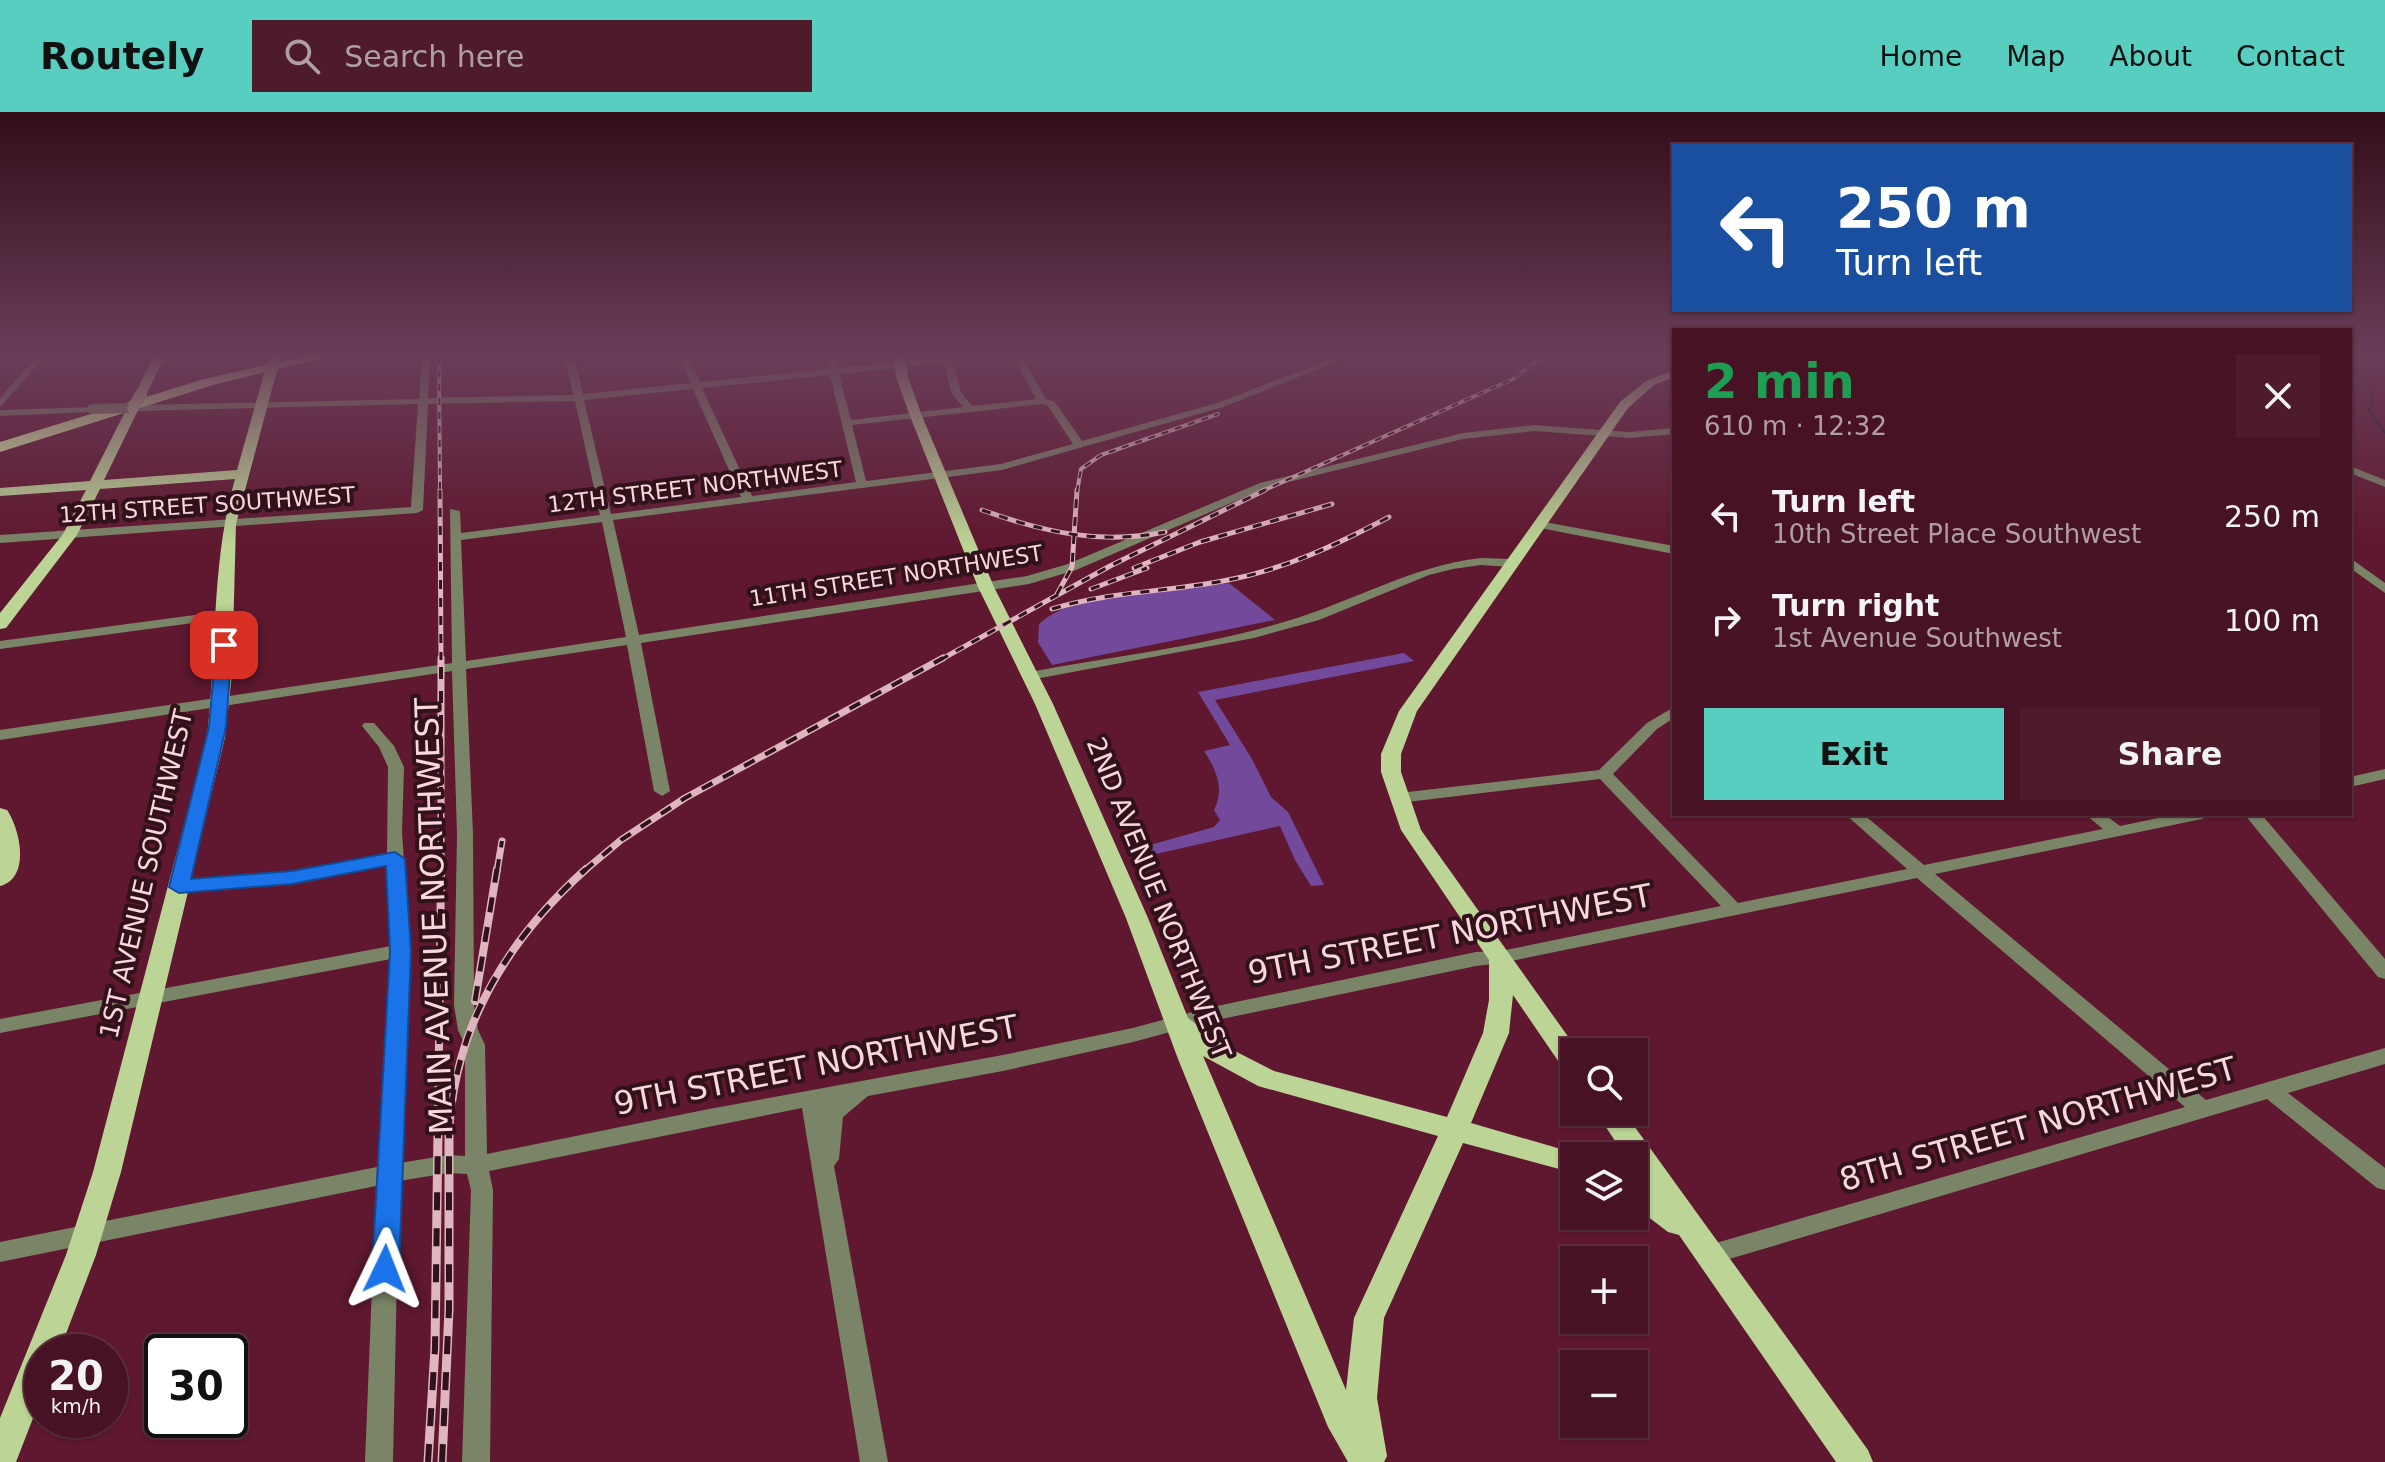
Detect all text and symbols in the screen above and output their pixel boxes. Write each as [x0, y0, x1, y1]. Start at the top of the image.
search box [252, 20, 812, 92]
text: Routely [40, 34, 204, 78]
icon: search [280, 34, 324, 78]
text: Search here [344, 39, 524, 74]
text: Home [1879, 40, 1962, 73]
text: Map [2006, 40, 2065, 73]
text: About [2109, 40, 2192, 73]
text: Contact [2236, 40, 2345, 73]
text: 250 m [1836, 175, 2031, 240]
icon: left [1704, 176, 1808, 280]
text: Turn left [1836, 242, 1982, 283]
text: 2 min [1704, 353, 1855, 409]
button: close [2236, 354, 2320, 438]
text: 610 m · 12:32 [1704, 411, 1887, 441]
street label: 12TH STREET NORTHWEST [546, 456, 844, 517]
street label: 12TH STREET SOUTHWEST [58, 482, 356, 528]
text: Turn left [1772, 484, 1915, 519]
icon: left [1704, 494, 1748, 538]
text: 250 m [2224, 499, 2320, 534]
text: 10th Street Place Southwest [1772, 519, 2141, 549]
street label: 11TH STREET NORTHWEST [748, 540, 1045, 612]
text: Turn right [1772, 588, 1939, 623]
icon: right [1704, 598, 1748, 642]
text: 100 m [2224, 603, 2320, 638]
pin [190, 611, 258, 679]
icon: arrive [202, 623, 246, 667]
text: 1st Avenue Southwest [1772, 623, 2062, 653]
street label: MAIN AVENUE NORTHWEST [407, 696, 461, 1135]
street label: 1ST AVENUE SOUTHWEST [94, 706, 199, 1041]
button: Exit [1704, 708, 2004, 800]
button: Share [2020, 708, 2320, 800]
street label: 2ND AVENUE NORTHWEST [1081, 733, 1237, 1063]
street label: 9TH STREET NORTHWEST [1245, 876, 1656, 992]
street label: 9TH STREET NORTHWEST [611, 1007, 1022, 1123]
map controls [1560, 1038, 1648, 1438]
button: search [1560, 1038, 1648, 1126]
street label: 8TH STREET NORTHWEST [1835, 1049, 2241, 1199]
button: layers [1560, 1142, 1648, 1230]
position arrow [343, 1227, 427, 1311]
button: + [1560, 1246, 1648, 1334]
speed limit sign: 30 [144, 1334, 248, 1438]
button: − [1560, 1350, 1648, 1438]
text: 20 [48, 1353, 104, 1399]
text: km/h [51, 1394, 101, 1418]

